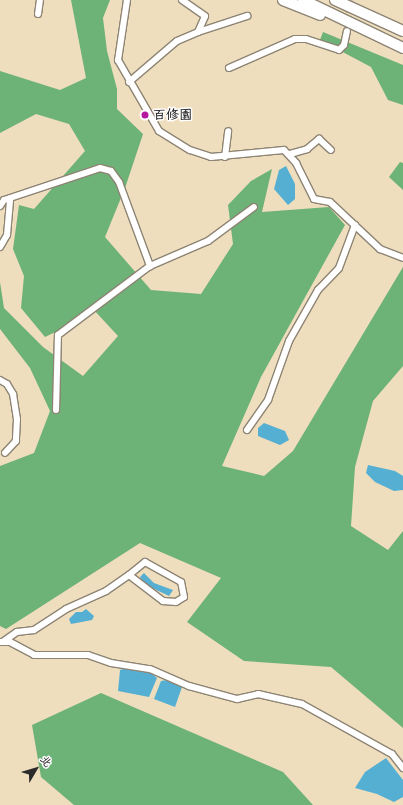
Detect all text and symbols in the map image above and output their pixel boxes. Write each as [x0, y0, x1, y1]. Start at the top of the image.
place label: 百修園 [153, 107, 192, 123]
marker: 百修園 [140, 110, 150, 120]
north arrow [16, 749, 56, 789]
text: 北 [37, 753, 54, 770]

